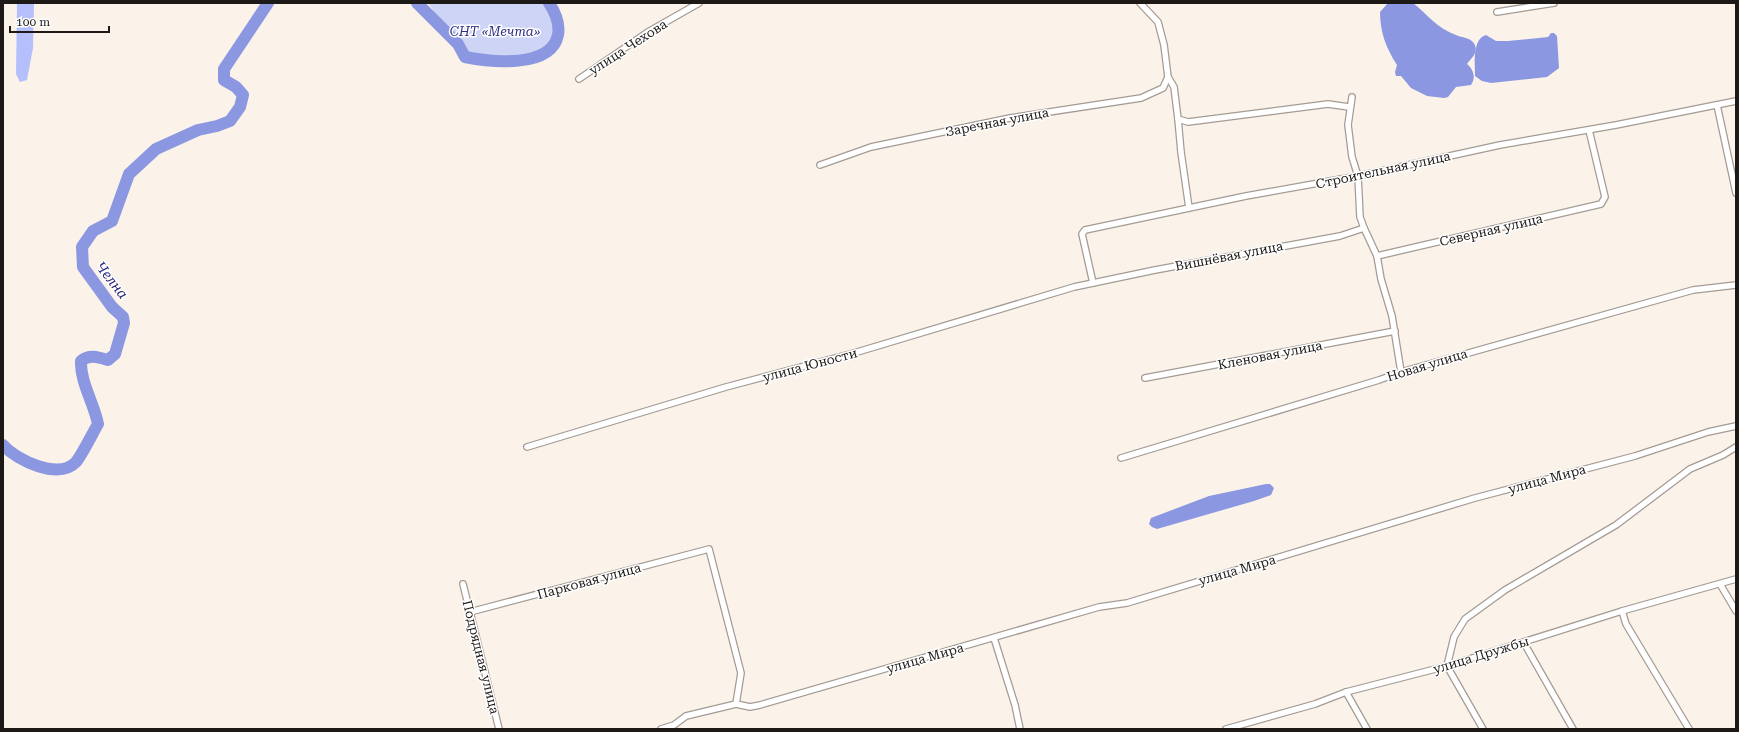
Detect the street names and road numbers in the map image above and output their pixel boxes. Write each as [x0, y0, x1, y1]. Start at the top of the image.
street label: улица Чехова [586, 16, 670, 78]
street label: Заречная улица [944, 105, 1050, 139]
street label: Строительная улица [1314, 148, 1452, 192]
street label: Северная улица [1438, 211, 1544, 249]
street label: Вишнёвая улица [1174, 238, 1284, 274]
street label: Кленовая улица [1216, 338, 1324, 372]
street label: улица Юности [761, 345, 859, 385]
street label: Новая улица [1385, 346, 1469, 384]
street label: улица Мира [1507, 461, 1587, 497]
street label: улица Мира [1197, 552, 1277, 588]
street label: Парковая улица [536, 560, 642, 602]
street label: Подрядная улица [460, 599, 502, 715]
street label: улица Дружбы [1431, 633, 1531, 677]
street label: улица Мира [885, 640, 965, 676]

